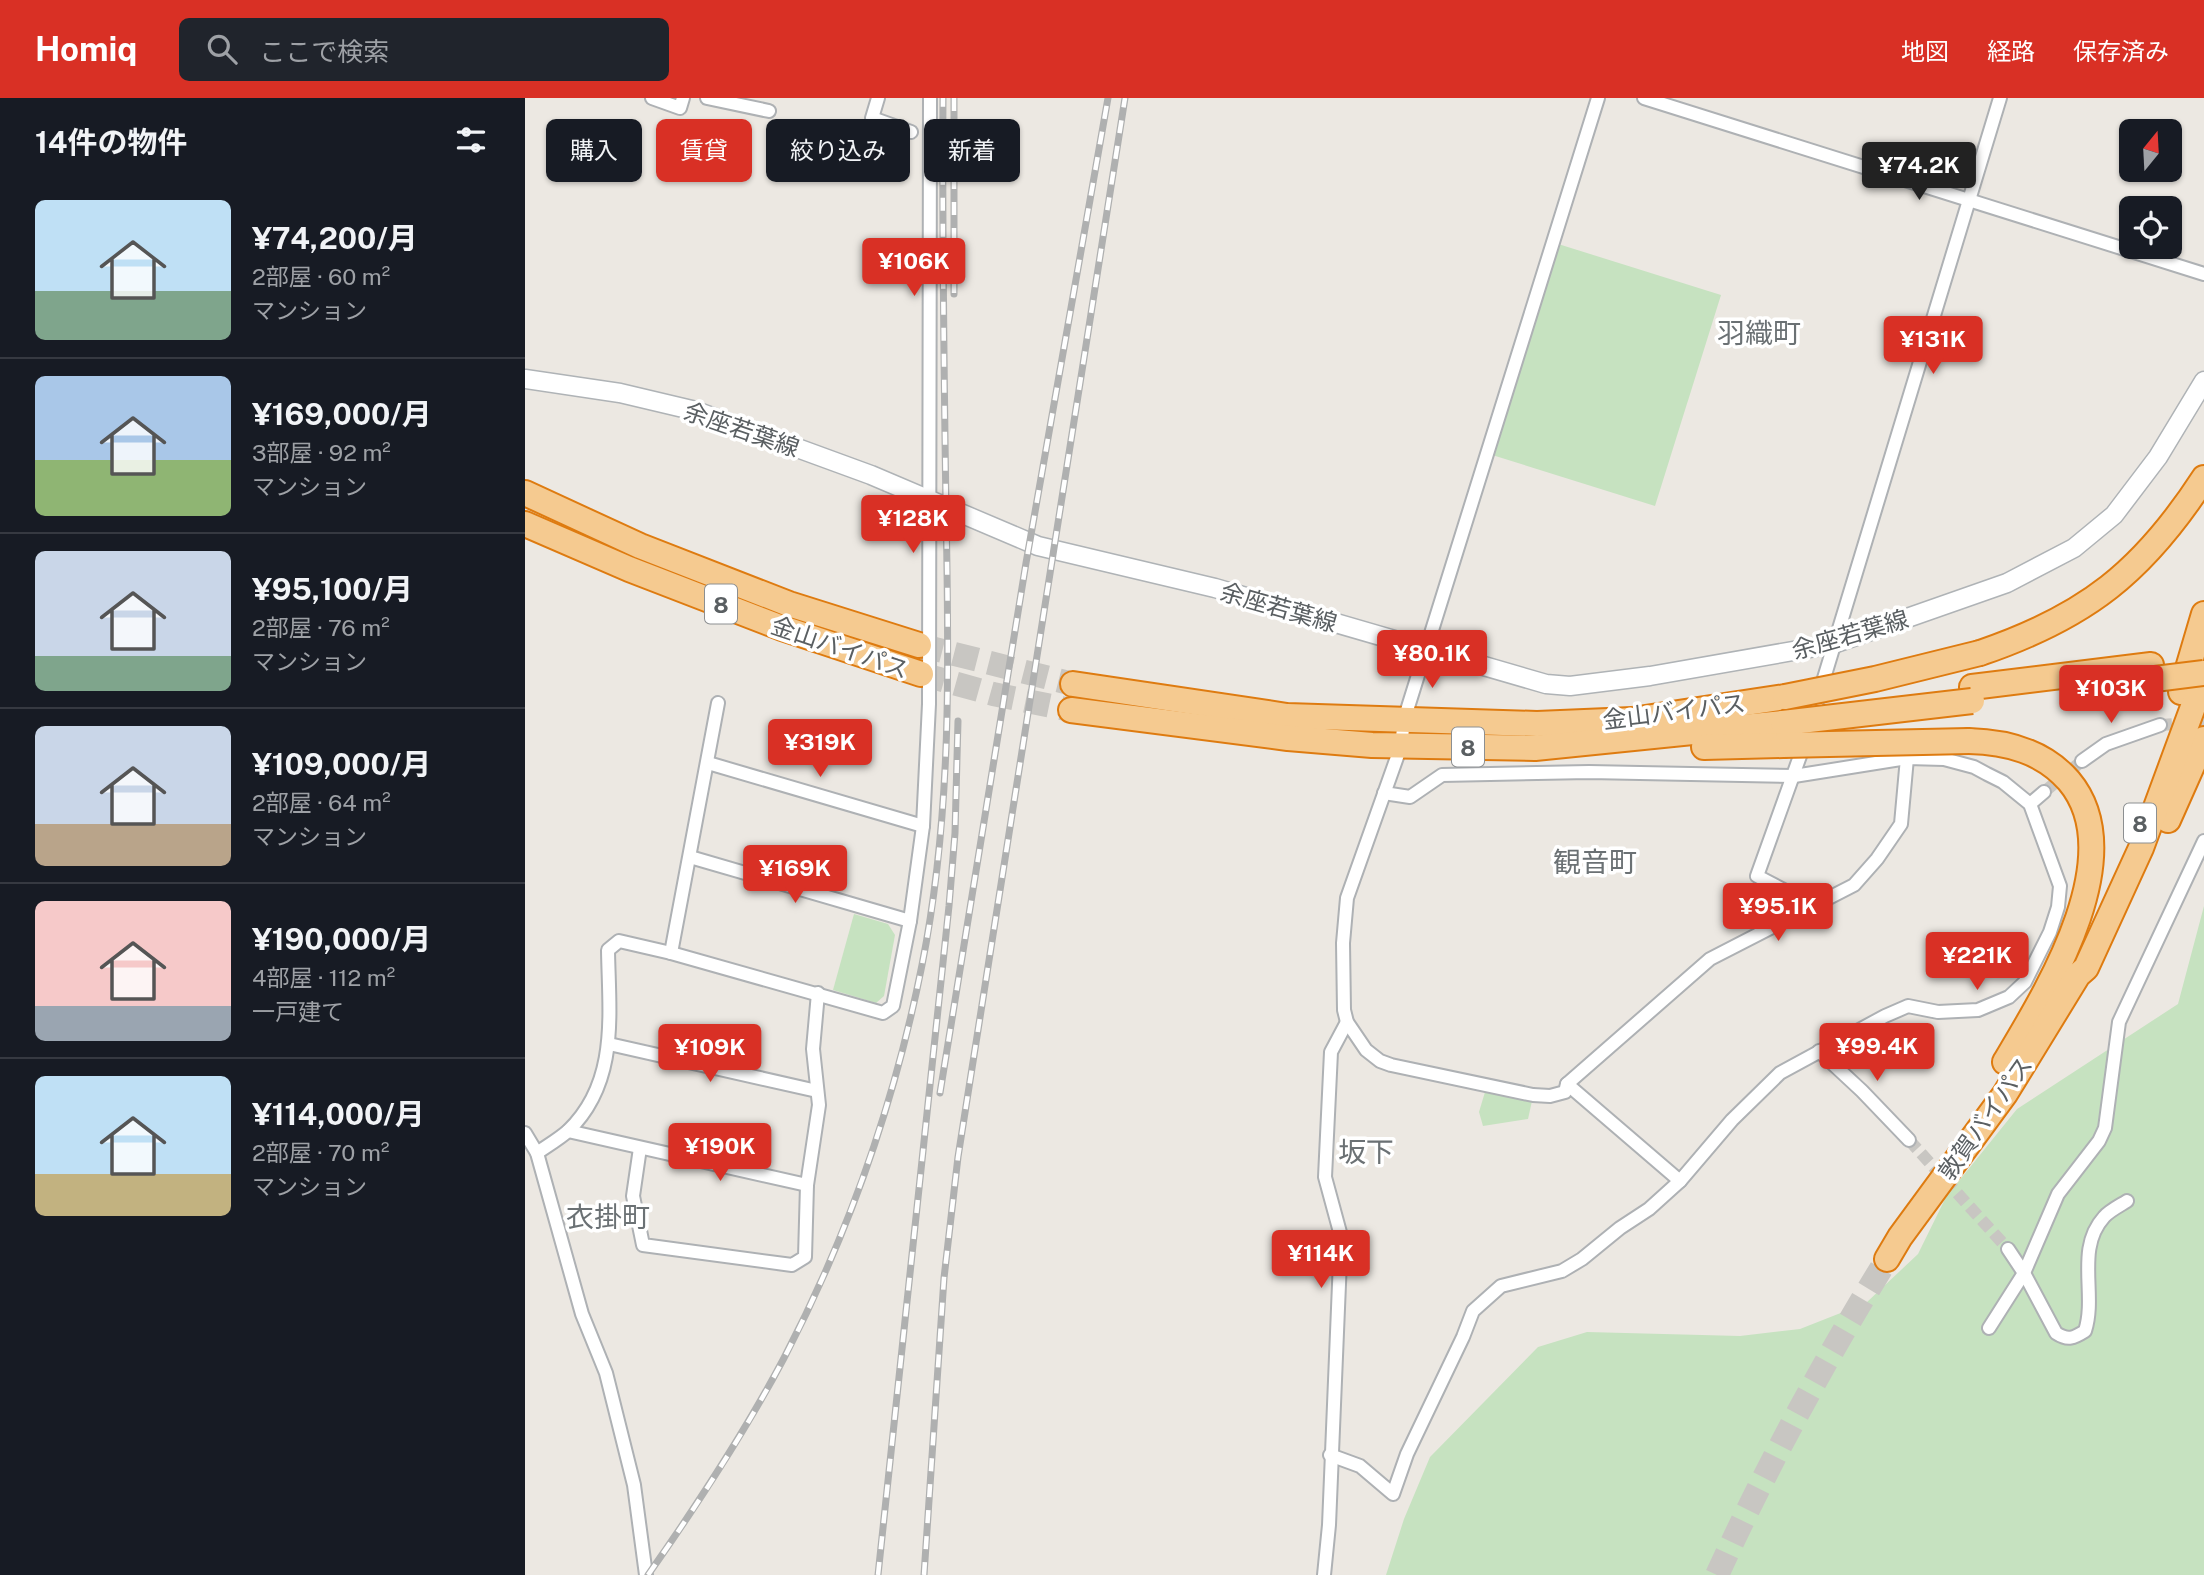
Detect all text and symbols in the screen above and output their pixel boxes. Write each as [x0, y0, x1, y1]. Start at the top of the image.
search box [179, 18, 669, 81]
text: Homiq [35, 30, 137, 68]
icon: search [203, 30, 241, 68]
text: ここで検索 [259, 36, 389, 67]
text: 地図 [1901, 37, 1949, 65]
text: 経路 [1987, 37, 2035, 65]
text: 保存済み [2073, 37, 2169, 65]
chip: 購入 [546, 119, 642, 182]
chip: 賃貸 [656, 119, 752, 182]
chip: 絞り込み [766, 119, 910, 182]
chip: 新着 [924, 119, 1020, 182]
north arrow [2119, 119, 2182, 182]
map controls [2119, 119, 2182, 259]
icon: filters [452, 121, 490, 159]
text: 14件の物件 [35, 124, 188, 160]
pin: ¥74.2K [1862, 142, 1976, 202]
text: ¥74.2K [1878, 151, 1960, 178]
button: locate [2119, 196, 2182, 259]
text: ¥74,200/月 [252, 220, 418, 256]
icon: home [91, 228, 175, 312]
pin: ¥106K [865, 238, 963, 298]
text: ¥106K [878, 247, 950, 274]
text: 2部屋 · 60 m² [252, 263, 390, 290]
text: マンション [252, 297, 367, 324]
district label: 羽織町 [1717, 316, 1801, 349]
pin: ¥131K [1884, 316, 1982, 376]
text: ¥131K [1900, 325, 1966, 352]
text: ¥169,000/月 [252, 396, 432, 432]
street label: 余座若葉線 [681, 396, 803, 462]
icon: home [91, 404, 175, 488]
text: 3部屋 · 92 m² [252, 439, 391, 466]
text: マンション [252, 473, 367, 500]
pin: ¥128K [864, 496, 962, 555]
text: ¥128K [877, 504, 949, 531]
text: ¥95,100/月 [252, 571, 413, 607]
street label: 余座若葉線 [1217, 577, 1341, 637]
icon: home [91, 579, 175, 663]
road number: 8 [705, 584, 737, 624]
street label: 余座若葉線 [1788, 604, 1912, 664]
street label: 金山バイパス [768, 610, 912, 684]
text: 2部屋 · 76 m² [252, 614, 390, 641]
pin: ¥80.1K [1375, 630, 1489, 690]
text: ¥80.1K [1393, 639, 1471, 666]
text: マンション [252, 648, 367, 675]
pin: ¥103K [2062, 666, 2160, 725]
text: ¥103K [2075, 674, 2147, 701]
street label: 金山バイパス [1601, 688, 1747, 734]
pin: ¥319K [771, 720, 869, 779]
road number: 8 [1452, 727, 1484, 766]
text: ¥319K [784, 728, 856, 755]
text: ¥109,000/月 [252, 746, 431, 782]
icon: home [91, 754, 175, 838]
text: 2部屋 · 64 m² [252, 789, 391, 816]
road number: 8 [2124, 804, 2156, 842]
text: マンション [252, 823, 367, 850]
district label: 観音町 [1553, 845, 1637, 878]
pin: ¥169K [746, 846, 844, 905]
text: ¥169K [759, 854, 831, 881]
pin: ¥95.1K [1721, 884, 1835, 943]
text: ¥95.1K [1739, 892, 1817, 919]
text: ¥190,000/月 [252, 921, 431, 957]
icon: home [91, 929, 175, 1013]
pin: ¥221K [1928, 932, 2026, 992]
text: ¥221K [1942, 941, 2012, 968]
text: 4部屋 · 112 m² [252, 964, 395, 991]
text: 一戸建て [252, 998, 344, 1025]
pin: ¥109K [661, 1024, 759, 1084]
pin: ¥99.4K [1820, 1024, 1934, 1083]
text: ¥99.4K [1835, 1032, 1919, 1059]
text: ¥109K [674, 1033, 746, 1060]
street label: 敦賀バイパス [1932, 1051, 2038, 1185]
text: ¥114,000/月 [252, 1096, 425, 1132]
icon: home [91, 1104, 175, 1188]
pin: ¥190K [671, 1124, 769, 1183]
text: ¥190K [684, 1132, 756, 1159]
district label: 坂下 [1338, 1135, 1394, 1168]
text: 2部屋 · 70 m² [252, 1139, 389, 1166]
text: マンション [252, 1173, 367, 1200]
district label: 衣掛町 [566, 1200, 650, 1233]
pin: ¥114K [1272, 1230, 1370, 1290]
text: ¥114K [1288, 1239, 1354, 1266]

